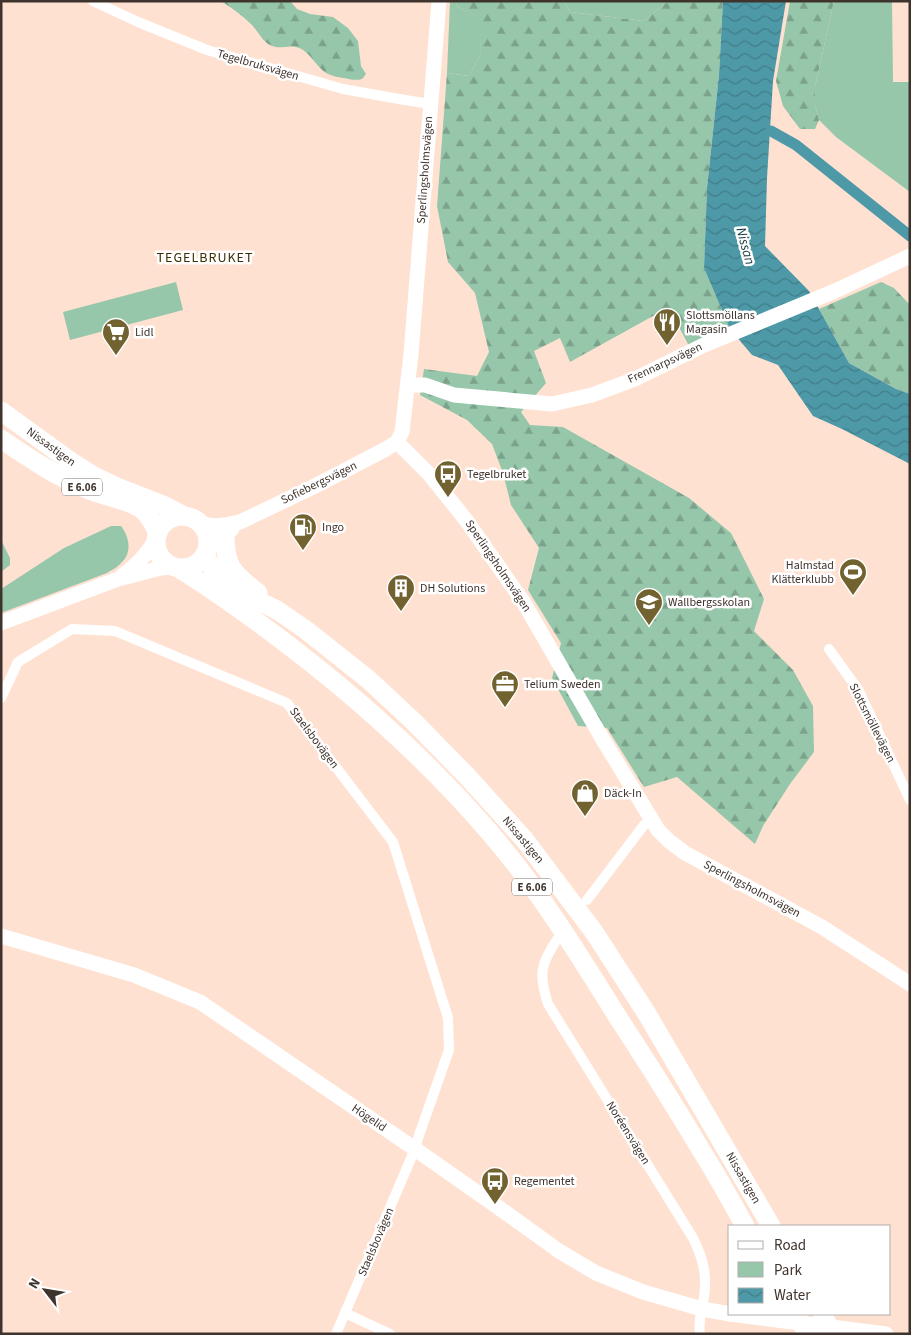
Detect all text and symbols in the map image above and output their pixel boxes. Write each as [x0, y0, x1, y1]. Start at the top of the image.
street label: Tegelbruksvägen [215, 45, 301, 85]
street label: Sperlingsholmsvägen [413, 116, 437, 224]
water label: Nissan [730, 225, 760, 267]
district label: TEGELBRUKET [157, 248, 253, 268]
restaurant icon: Slottsmöllans Magasin [652, 307, 682, 346]
place label: Slottsmöllans Magasin [686, 307, 755, 338]
supermarket icon: Lidl [101, 317, 131, 356]
place label: Lidl [135, 324, 154, 341]
street label: Frennarpsvägen [625, 338, 705, 388]
street label: Nissastigen [23, 423, 79, 471]
street label: Sofiebergsvägen [278, 457, 360, 509]
bus stop icon: Tegelbruket [433, 459, 463, 498]
place label: Tegelbruket [467, 466, 526, 483]
road number: E 6.06 [62, 478, 102, 496]
fuel station icon: Ingo [288, 512, 318, 551]
street label: Sperlingsholmsvägen [461, 517, 535, 615]
place label: Ingo [322, 519, 344, 536]
place label: Halmstad Klätterklubb [771, 557, 834, 588]
sports icon: Halmstad Klätterklubb [838, 557, 868, 596]
building icon: DH Solutions [386, 573, 416, 612]
place label: DH Solutions [420, 580, 485, 597]
school or university icon: Wallbergsskolan [634, 587, 664, 626]
place label: Wallbergsskolan [668, 594, 750, 611]
office icon: Telium Sweden [490, 669, 520, 708]
place label: Telium Sweden [524, 676, 601, 693]
street label: Slottsmöllevägen [845, 680, 899, 766]
street label: Staelsbovägen [285, 704, 343, 772]
shop icon: Däck-In [570, 778, 600, 817]
place label: Däck-In [604, 785, 642, 802]
street label: Nissastigen [498, 813, 548, 867]
street label: Sperlingsholmsvägen [700, 856, 804, 922]
road number: E 6.06 [512, 879, 552, 896]
street label: Noréensvägen [602, 1098, 654, 1168]
street label: Högelid [348, 1100, 390, 1136]
street label: Nissastigen [721, 1149, 765, 1207]
bus stop icon: Regementet [480, 1166, 510, 1205]
place label: Regementet [514, 1173, 575, 1190]
street label: Staelsbovägen [354, 1205, 398, 1279]
legend [728, 1225, 891, 1315]
text: Road [774, 1235, 806, 1256]
text: Park [774, 1260, 803, 1281]
north arrow [20, 1265, 70, 1315]
text: N [24, 1275, 46, 1293]
text: Water [774, 1285, 811, 1306]

